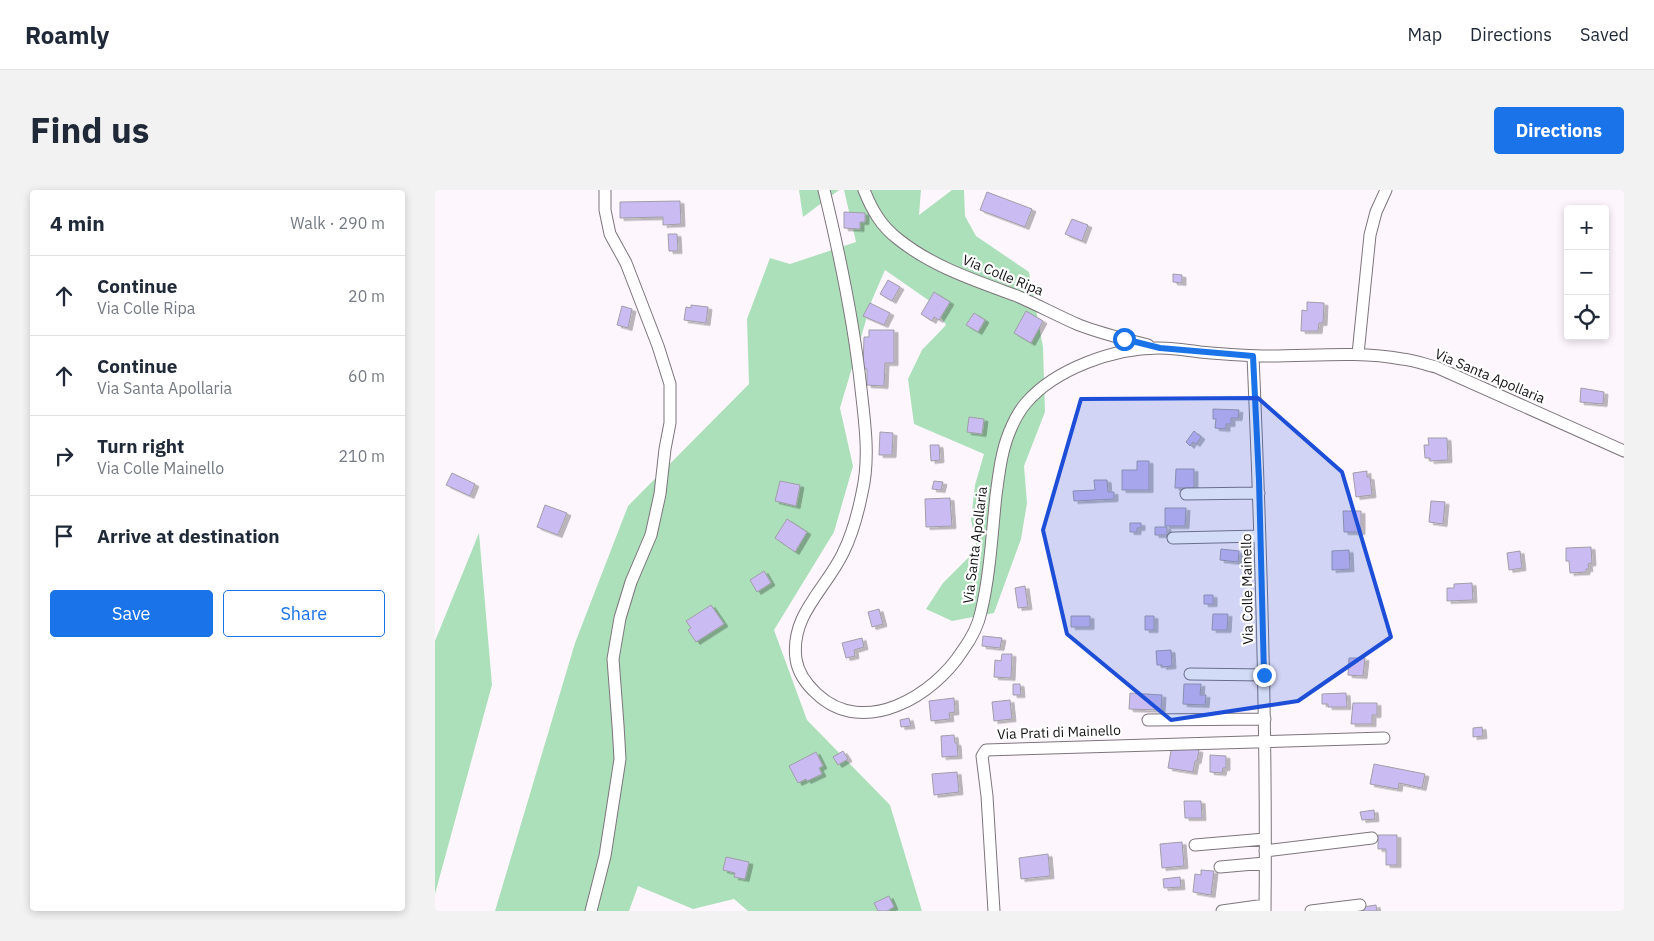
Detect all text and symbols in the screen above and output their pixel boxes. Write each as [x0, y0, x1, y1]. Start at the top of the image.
text: Roamly [25, 19, 109, 51]
text: Map [1407, 23, 1442, 46]
text: Directions [1470, 23, 1552, 46]
text: Saved [1580, 23, 1629, 46]
text: Find us [30, 107, 149, 153]
button: Directions [1494, 107, 1624, 154]
map controls [1564, 205, 1609, 340]
button: + [1564, 205, 1609, 250]
text: 4 min [50, 209, 105, 237]
text: Walk · 290 m [290, 213, 385, 233]
button: − [1564, 250, 1609, 295]
street label: Via Colle Ripa [960, 251, 1047, 300]
text: Continue [97, 274, 177, 298]
icon: ahead [50, 282, 78, 310]
text: 20 m [348, 286, 385, 306]
button: locate [1564, 295, 1609, 340]
text: Via Colle Ripa [97, 298, 195, 318]
route start [1113, 328, 1136, 351]
street label: Via Santa Apollaria [1432, 345, 1548, 408]
text: Continue [97, 354, 177, 378]
icon: ahead [50, 362, 78, 390]
text: 60 m [348, 366, 385, 386]
text: Via Santa Apollaria [97, 378, 232, 398]
text: Turn right [97, 434, 184, 458]
icon: right [50, 442, 78, 470]
text: 210 m [338, 446, 385, 466]
text: Via Colle Mainello [97, 458, 224, 478]
street label: Via Santa Apollaria [959, 485, 991, 605]
icon: arrive [50, 522, 78, 550]
text: Arrive at destination [97, 524, 280, 548]
street label: Via Colle Mainello [1237, 533, 1257, 645]
button: Save [50, 590, 213, 637]
button: Share [223, 590, 385, 637]
route end [1253, 664, 1276, 687]
street label: Via Prati di Mainello [997, 721, 1121, 743]

